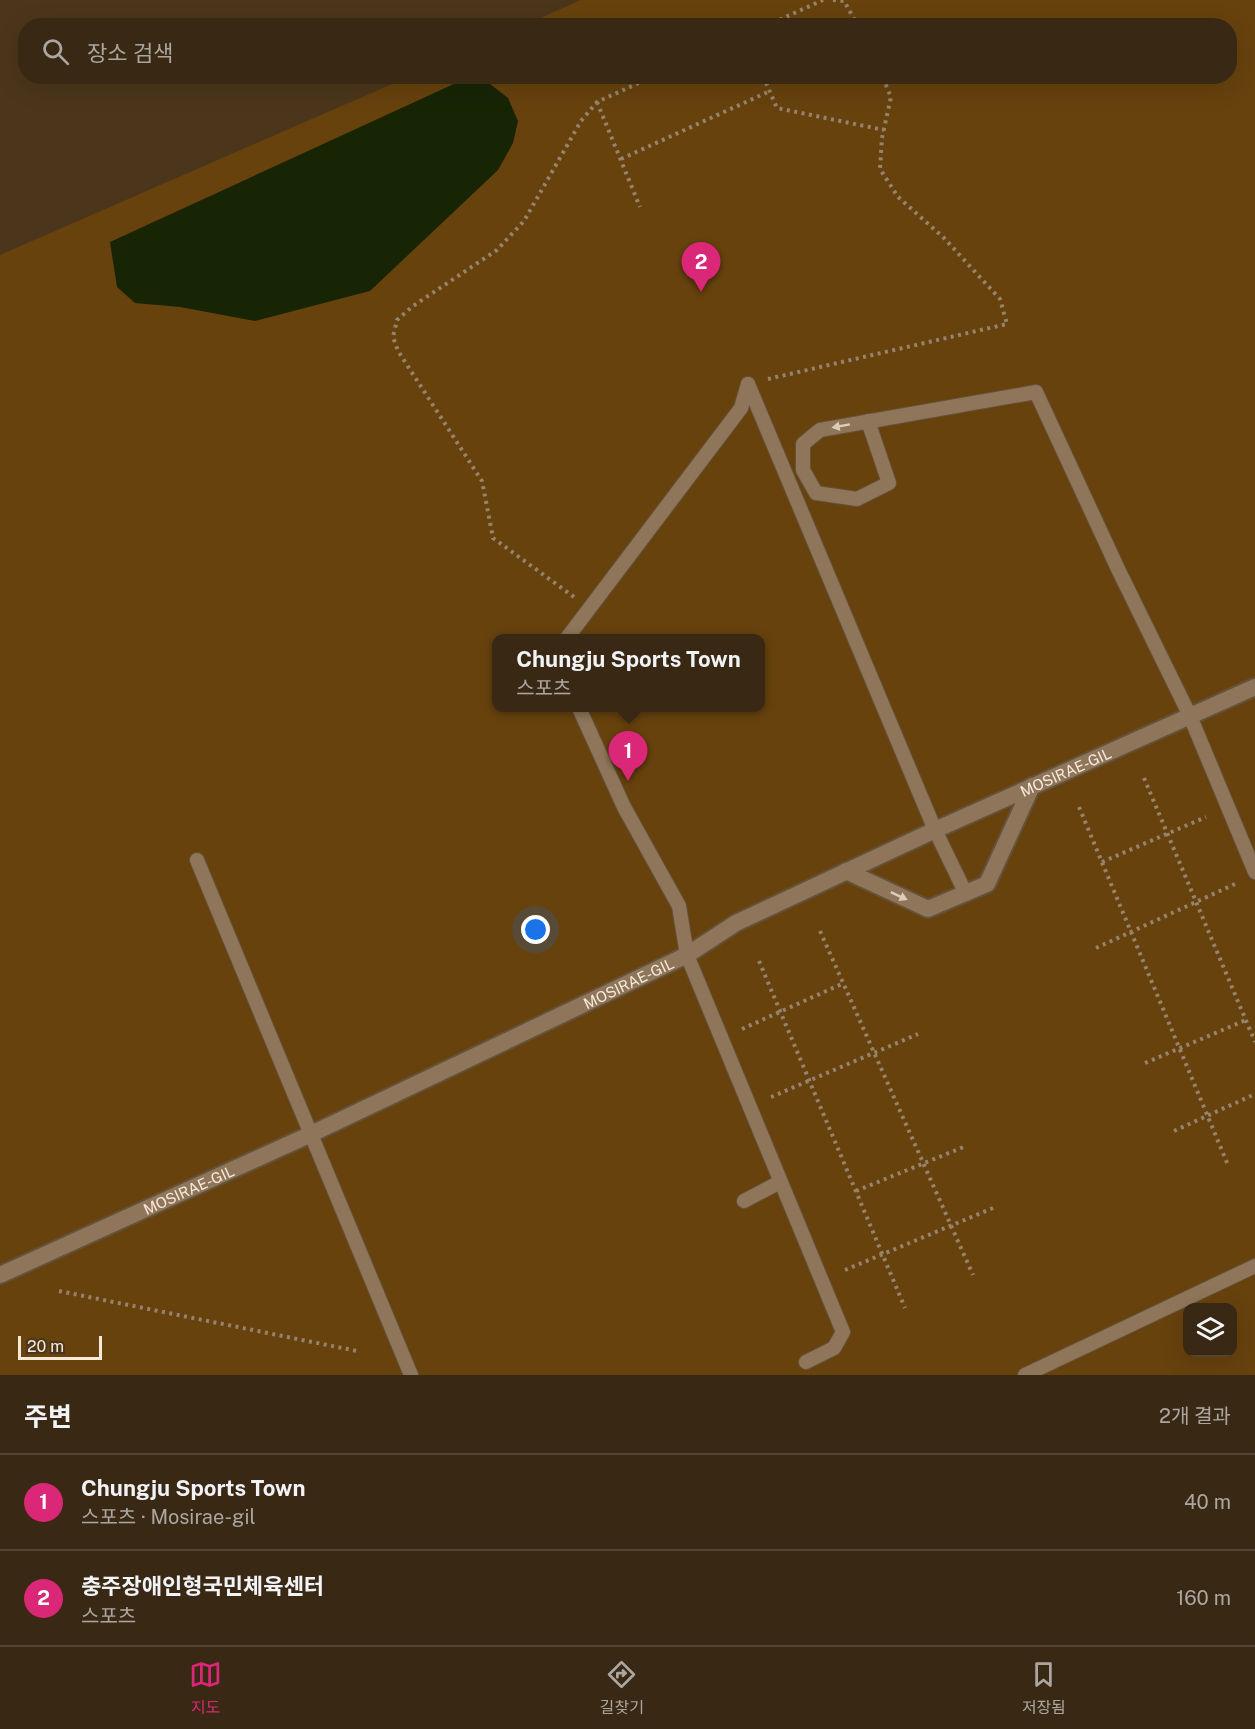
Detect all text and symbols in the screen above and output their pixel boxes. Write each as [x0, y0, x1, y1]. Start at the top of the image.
search box [18, 18, 1237, 84]
icon: search [39, 35, 72, 68]
text: 장소 검색 [87, 40, 173, 66]
pin: 2 [682, 242, 720, 292]
one-way arrow [831, 422, 850, 431]
popup [492, 634, 765, 712]
text: Chungju Sports Town [516, 646, 741, 672]
text: 스포츠 [516, 676, 571, 700]
pin: 1 [608, 732, 648, 781]
street label: MOSIRAE-GIL [1017, 744, 1114, 799]
one-way arrow [890, 892, 908, 901]
your location [521, 915, 550, 944]
street label: MOSIRAE-GIL [581, 954, 676, 1012]
street label: MOSIRAE-GIL [140, 1162, 237, 1218]
map controls [1183, 1303, 1237, 1357]
button: layers [1183, 1303, 1237, 1357]
scale bar [18, 1333, 102, 1360]
text: 20 m [27, 1337, 64, 1356]
text: 주변 [24, 1401, 72, 1432]
text: 2개 결과 [1159, 1404, 1231, 1428]
text: Chungju Sports Town [81, 1475, 305, 1501]
text: 1 [39, 1490, 48, 1514]
text: 40 m [1184, 1490, 1231, 1514]
text: 스포츠 · Mosirae-gil [81, 1505, 256, 1529]
text: 충주장애인형국민체육센터 [81, 1573, 324, 1599]
text: 2 [37, 1586, 50, 1610]
text: 160 m [1176, 1586, 1231, 1610]
text: 스포츠 [81, 1604, 136, 1628]
tab: 지도 [189, 1658, 222, 1718]
tab: 길찾기 [600, 1658, 644, 1718]
tab: 저장됨 [1022, 1658, 1066, 1718]

